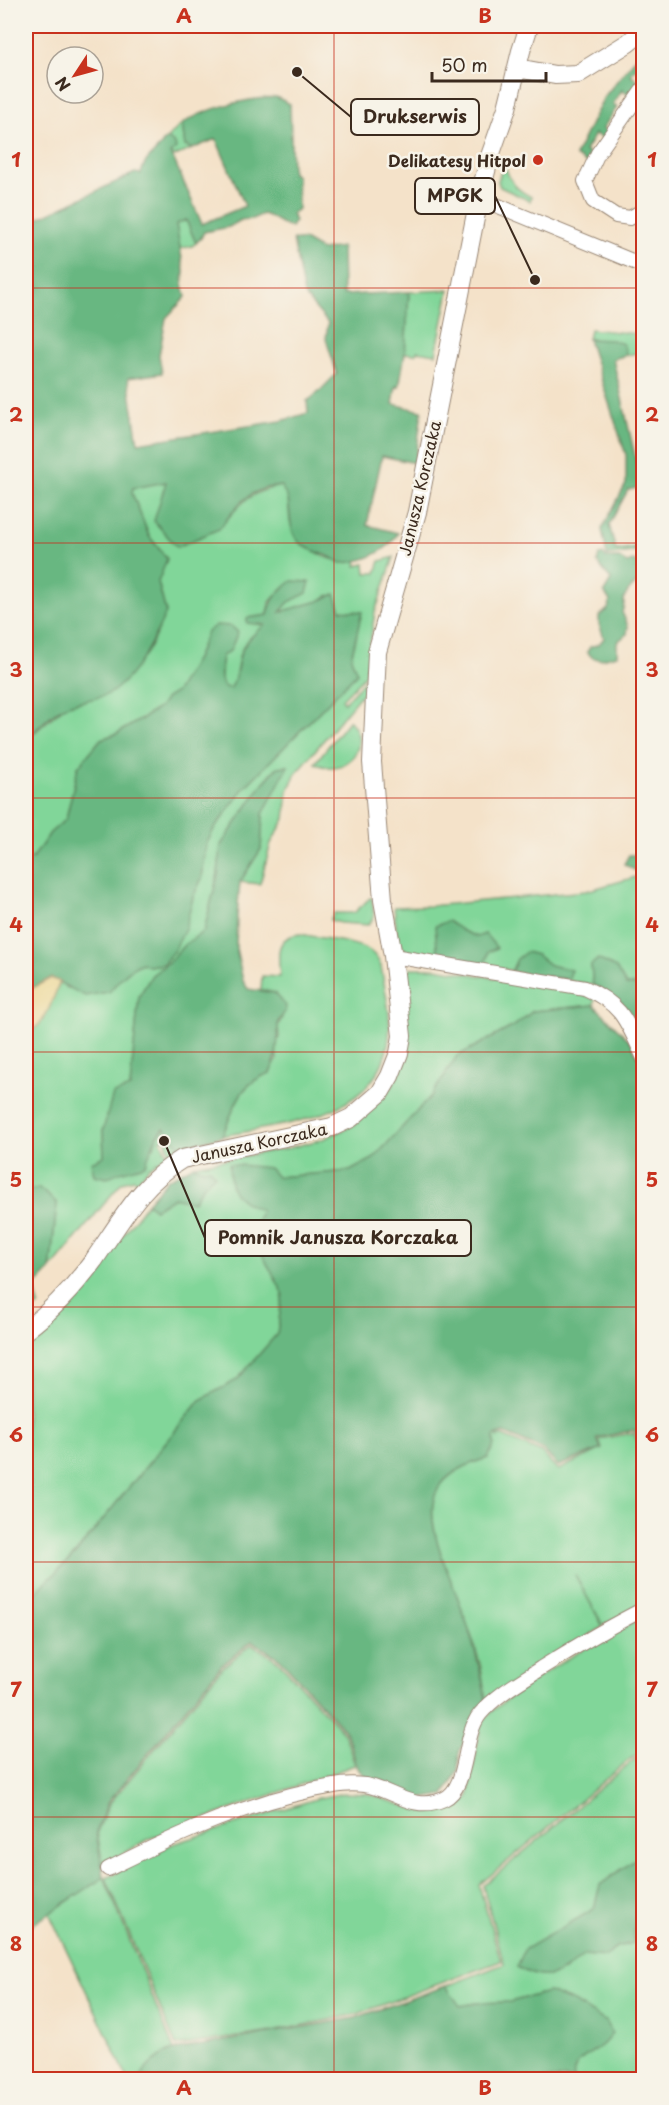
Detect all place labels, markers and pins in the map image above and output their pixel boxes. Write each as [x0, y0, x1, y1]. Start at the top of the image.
callout: Drukserwis [351, 99, 479, 135]
place label: Delikatesy Hitpol [388, 148, 526, 172]
marker: Delikatesy Hitpol [531, 153, 545, 167]
callout: MPGK [415, 178, 495, 214]
callout: Pomnik Janusza Korczaka [205, 1220, 471, 1256]

